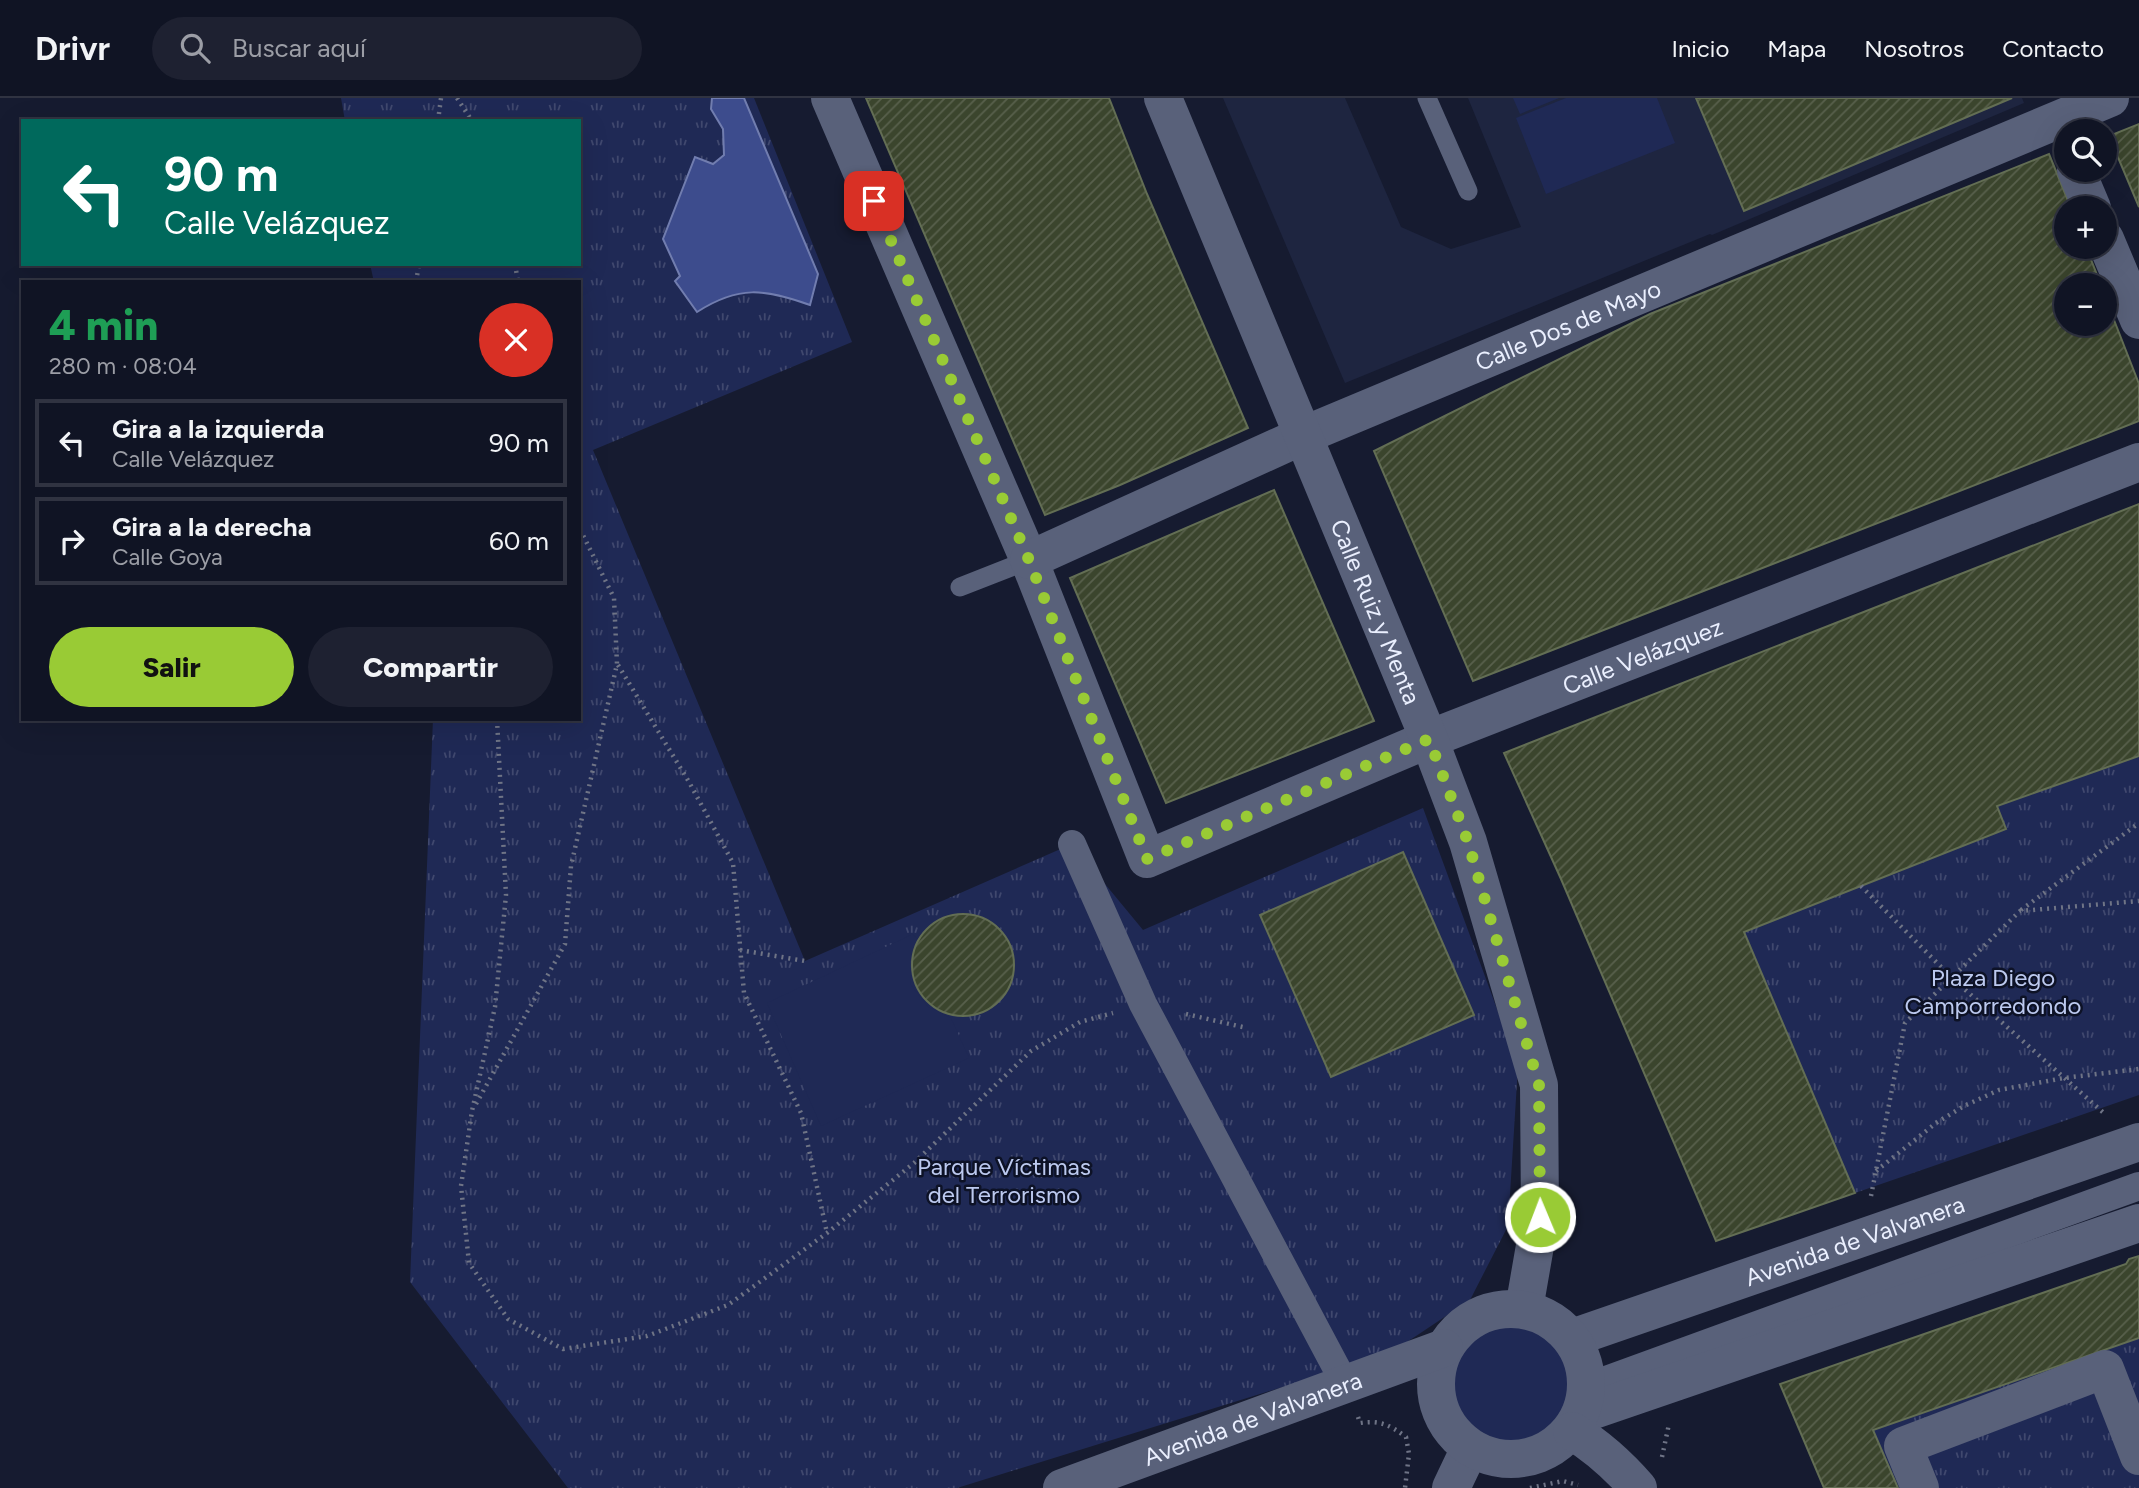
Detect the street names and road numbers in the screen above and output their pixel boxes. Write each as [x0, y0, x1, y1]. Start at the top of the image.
street label: Calle Dos de Mayo [1471, 273, 1665, 376]
street label: Calle Ruiz y Menta [1325, 515, 1427, 708]
street label: Calle Velázquez [1558, 611, 1727, 700]
street label: Avenida de Valvanera [1741, 1189, 1968, 1292]
street label: Avenida de Valvanera [1140, 1365, 1366, 1471]

